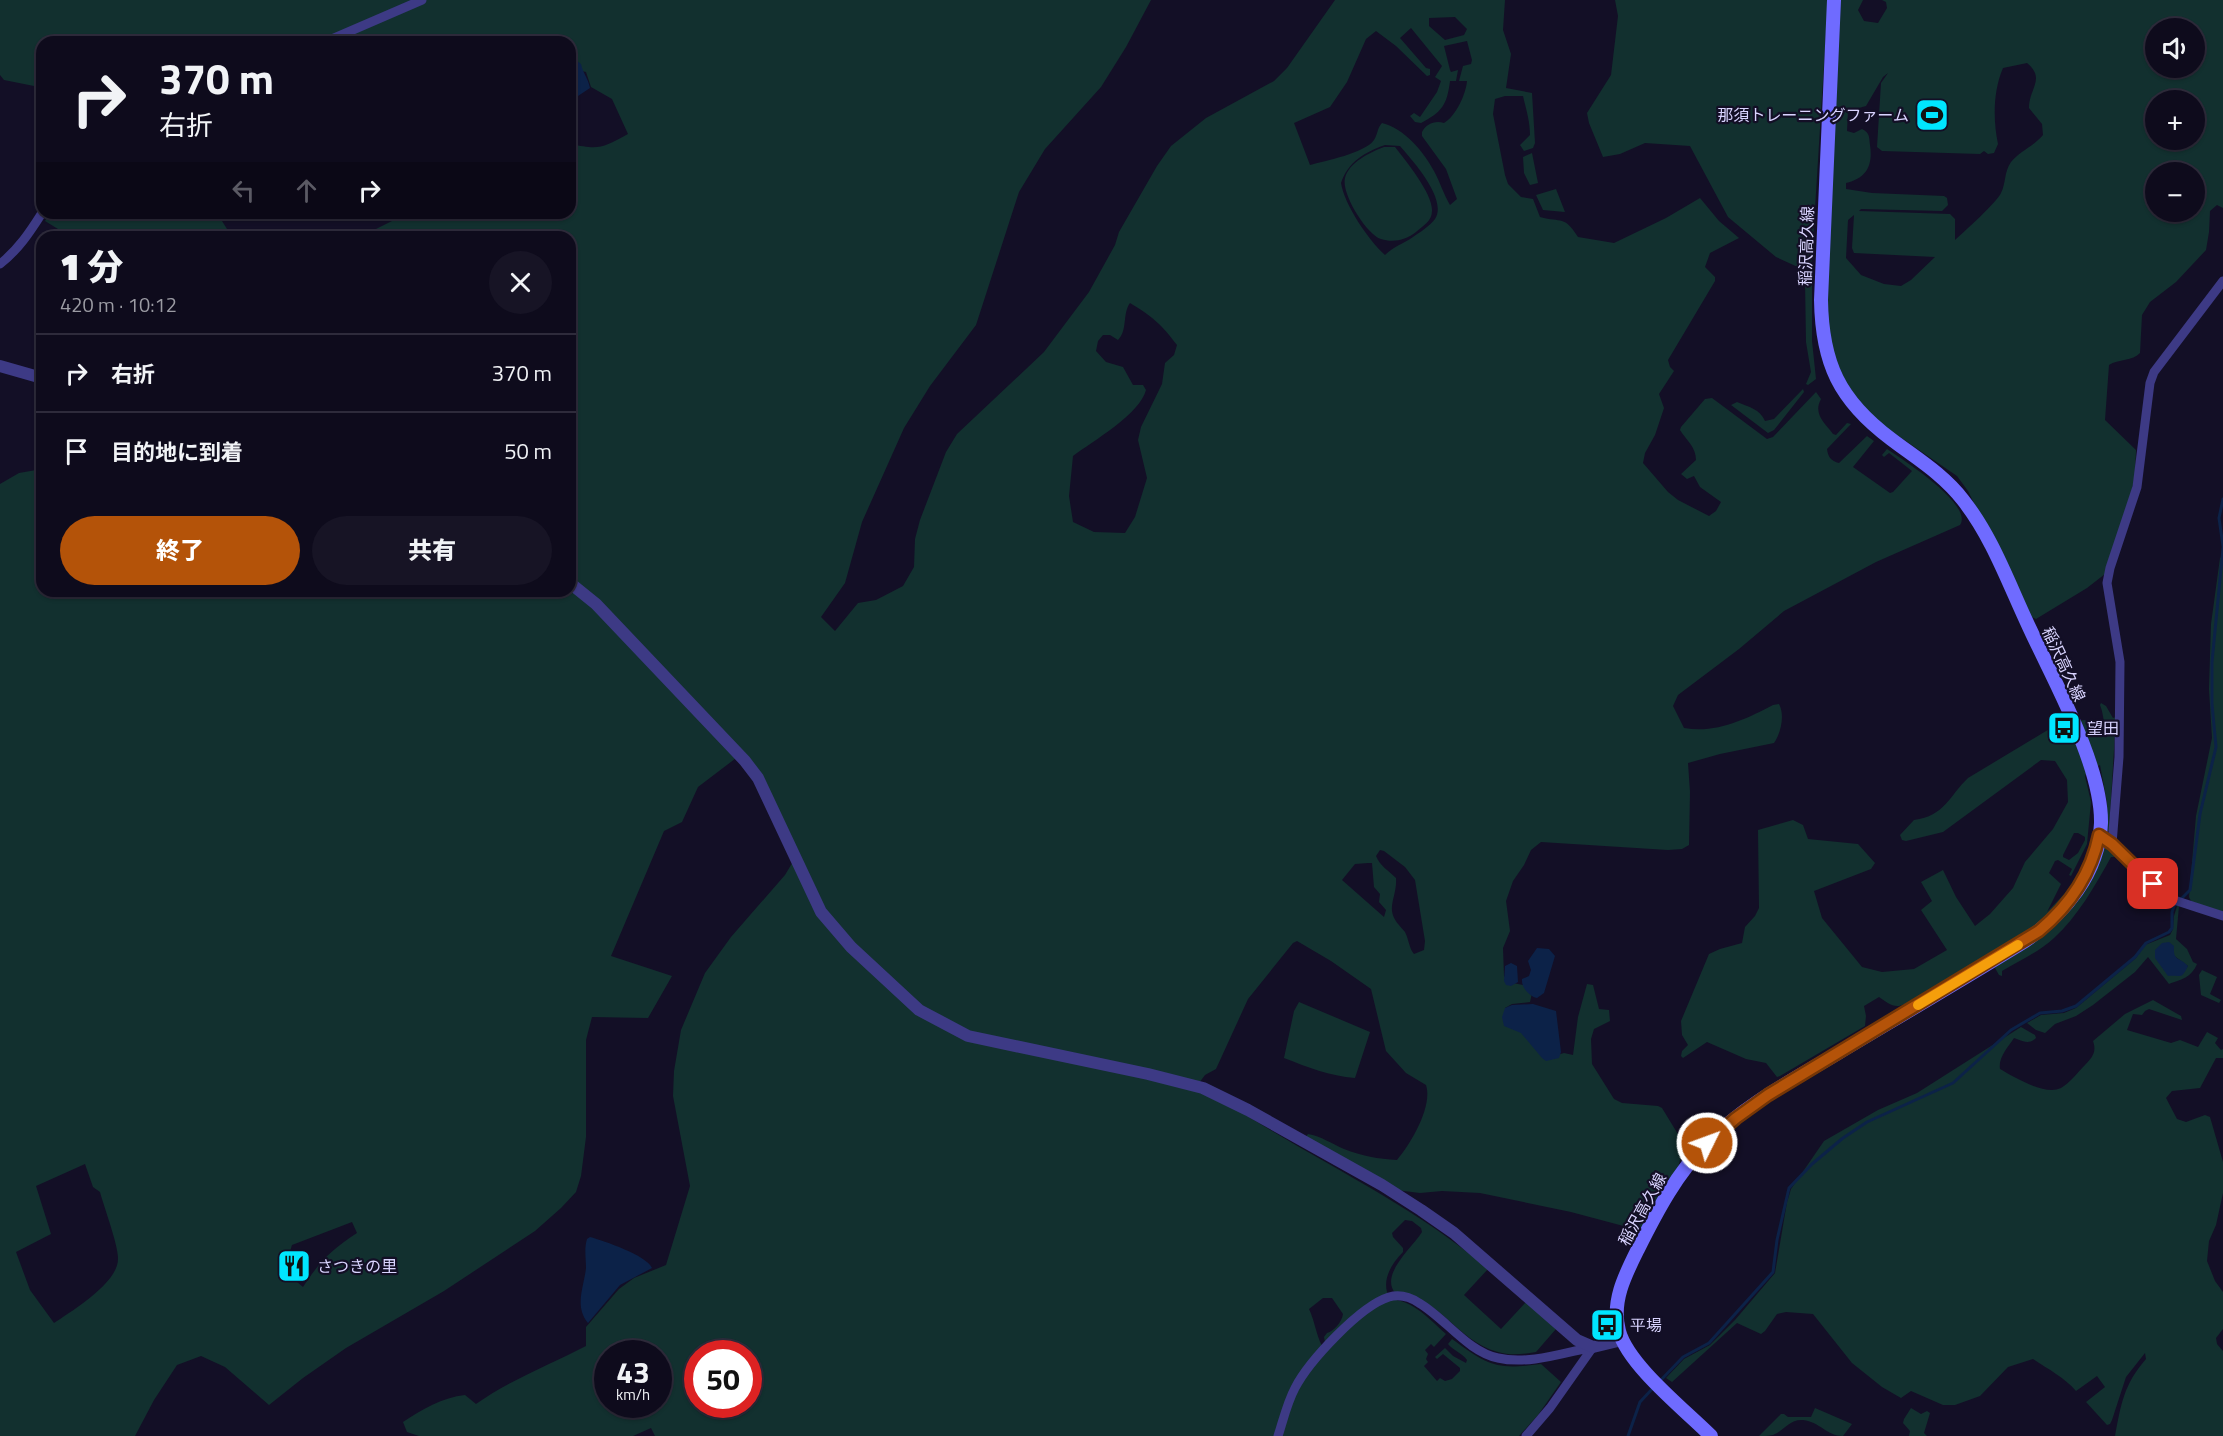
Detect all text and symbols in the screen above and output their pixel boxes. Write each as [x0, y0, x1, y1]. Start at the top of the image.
map controls [2145, 18, 2205, 222]
button: sound [2145, 18, 2205, 78]
text: 370 m [159, 46, 274, 110]
icon: right [60, 60, 138, 138]
button: + [2145, 90, 2205, 150]
sports icon: 那須トレーニングファーム [1914, 97, 1950, 133]
place label: 那須トレーニングファーム [1717, 103, 1909, 127]
text: 右折 [159, 104, 213, 145]
button: − [2145, 162, 2205, 222]
icon: left [227, 174, 260, 207]
icon: ahead [290, 174, 323, 207]
icon: right [353, 174, 386, 207]
street label: 稲沢高久線 [1793, 206, 1819, 286]
text: 1 分 [60, 239, 124, 294]
button: close [489, 251, 552, 314]
text: 420 m · 10:12 [60, 289, 177, 320]
text: 370 m [492, 356, 552, 390]
icon: right [60, 357, 93, 390]
text: 右折 [111, 357, 155, 391]
text: 50 m [504, 434, 552, 468]
icon: arrive [60, 435, 93, 468]
text: 目的地に到着 [111, 435, 243, 469]
button: 終了 [60, 516, 300, 585]
button: 共有 [312, 516, 552, 585]
street label: 稲沢高久線 [2036, 623, 2092, 705]
bus stop icon: 望田 [2046, 710, 2082, 746]
place label: 望田 [2087, 716, 2119, 740]
pin [2127, 858, 2178, 909]
icon: arrive [2136, 867, 2169, 900]
position arrow [1675, 1111, 1739, 1175]
street label: 稲沢高久線 [1612, 1168, 1672, 1250]
restaurant icon: さつきの里 [276, 1248, 312, 1284]
place label: さつきの里 [317, 1254, 397, 1278]
bus stop icon: 平場 [1589, 1307, 1625, 1343]
place label: 平場 [1630, 1313, 1662, 1337]
speed limit sign: 50 [684, 1340, 762, 1418]
text: 43 [616, 1349, 650, 1395]
text: km/h [616, 1383, 650, 1406]

